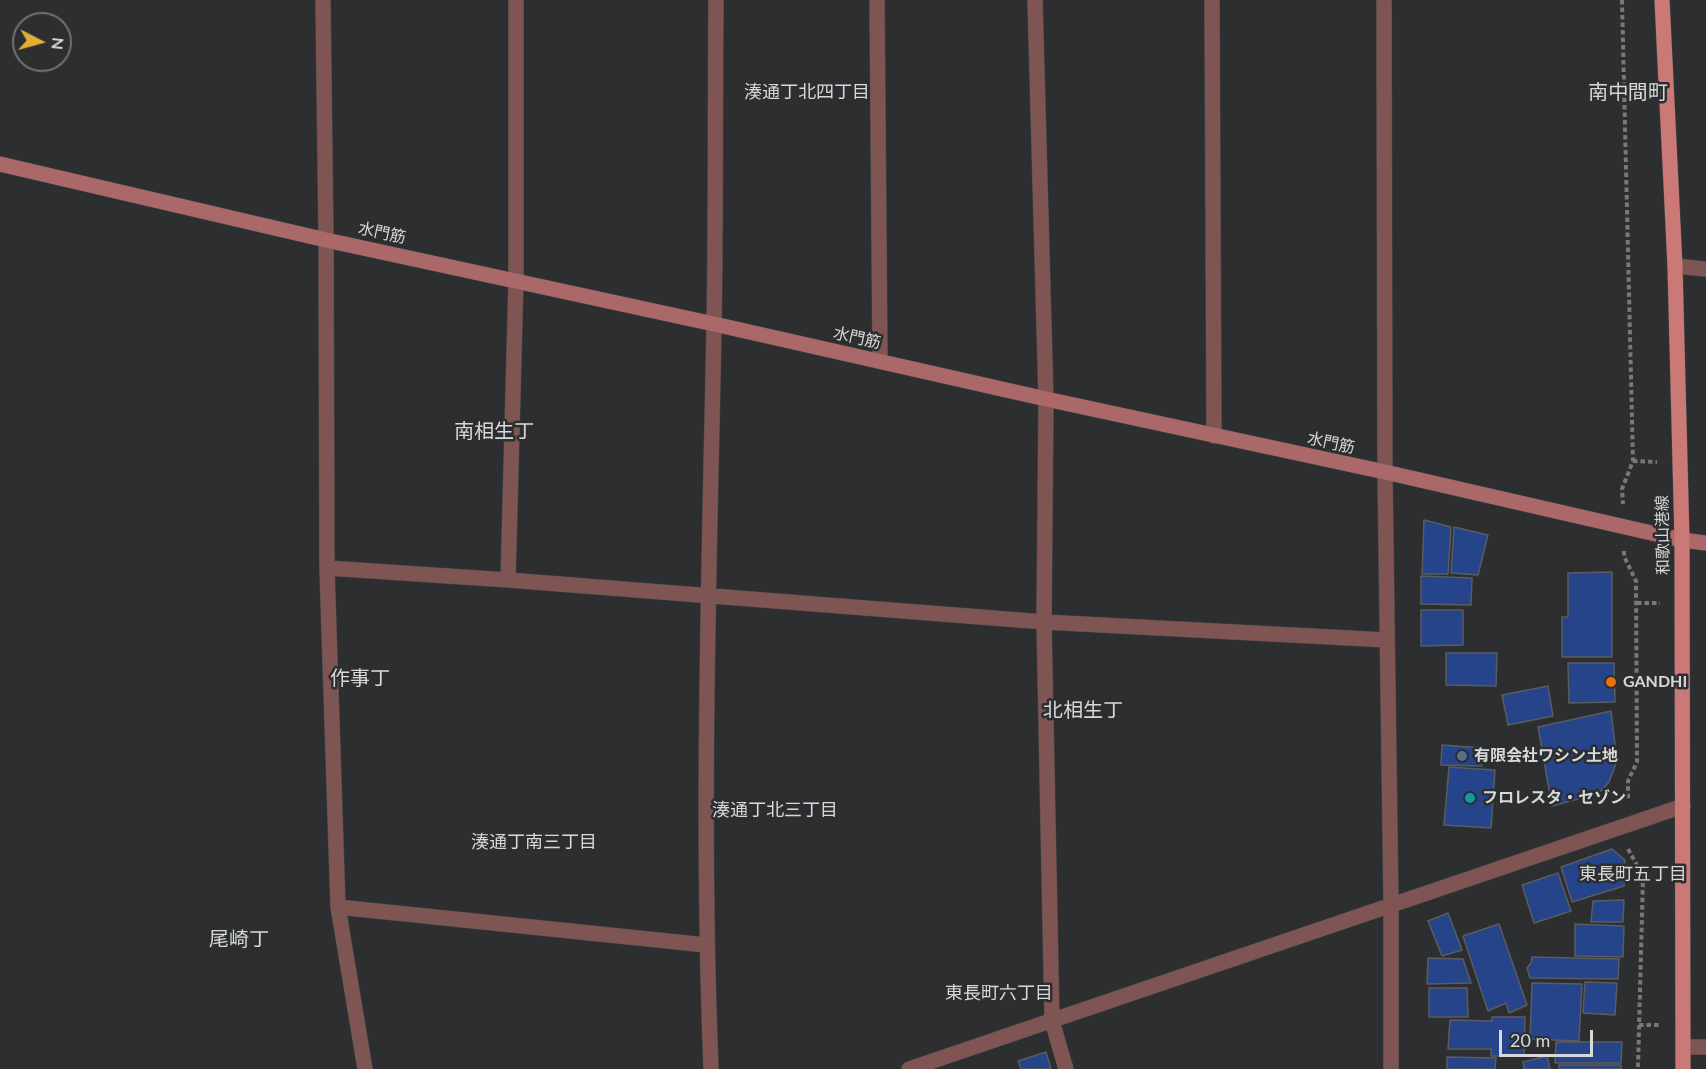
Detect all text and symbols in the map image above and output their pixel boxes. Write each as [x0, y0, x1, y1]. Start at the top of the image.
north arrow [12, 12, 72, 72]
text: N [48, 37, 69, 51]
district label: 湊通丁北四丁目 [744, 81, 870, 103]
district label: 南中間町 [1588, 81, 1668, 105]
street label: 水門筋 [357, 219, 407, 247]
street label: 水門筋 [831, 323, 883, 353]
district label: 南相生丁 [454, 420, 534, 444]
street label: 水門筋 [1306, 429, 1356, 457]
street label: 和歌山港線 [1653, 495, 1673, 575]
district label: 作事丁 [330, 667, 390, 691]
place label: GANDHI [1623, 672, 1687, 692]
marker: GANDHI [1604, 675, 1618, 689]
district label: 北相生丁 [1043, 699, 1123, 723]
place label: 有限会社ワシン土地 [1474, 746, 1618, 766]
marker: 有限会社ワシン土地 [1455, 749, 1469, 763]
place label: フロレスタ・セゾン [1482, 788, 1626, 808]
marker: フロレスタ・セゾン [1463, 791, 1477, 805]
district label: 湊通丁北三丁目 [712, 799, 838, 821]
district label: 湊通丁南三丁目 [471, 831, 597, 853]
district label: 東長町五丁目 [1579, 863, 1687, 885]
district label: 尾崎丁 [209, 928, 269, 952]
district label: 東長町六丁目 [945, 982, 1053, 1004]
scale bar [1502, 1018, 1596, 1056]
text: 20 m [1510, 1029, 1550, 1051]

